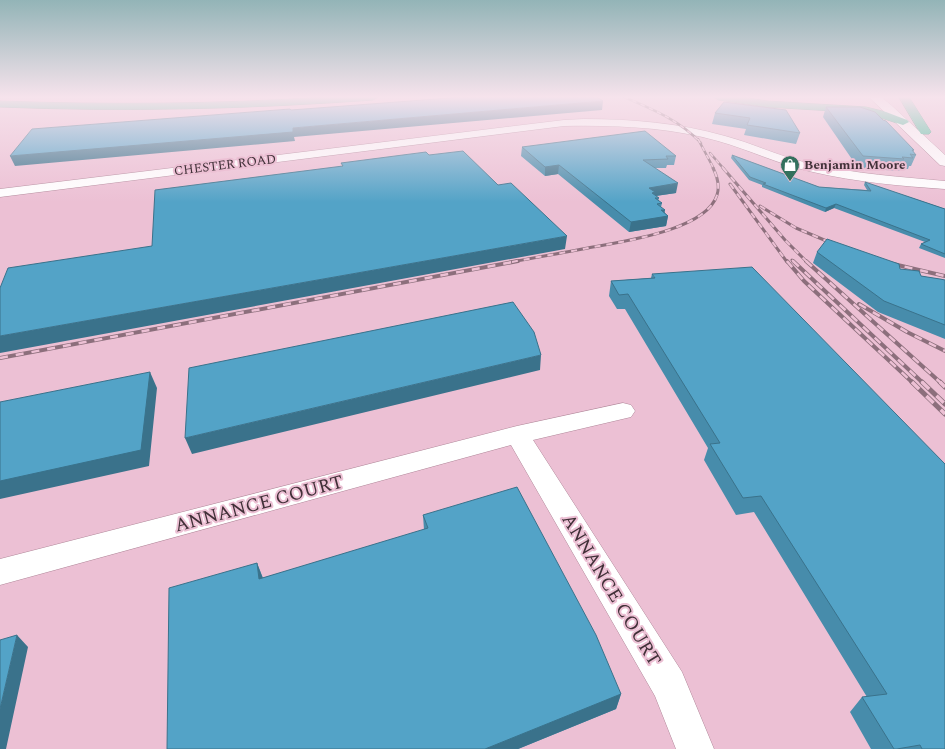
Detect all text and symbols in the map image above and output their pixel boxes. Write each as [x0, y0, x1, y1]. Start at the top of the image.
street label: CHESTER ROAD [173, 149, 277, 181]
shop icon: Benjamin Moore [779, 154, 801, 182]
place label: Benjamin Moore [804, 155, 905, 175]
street label: ANNANCE COURT [171, 468, 347, 540]
street label: ANNANCE COURT [554, 508, 668, 672]

